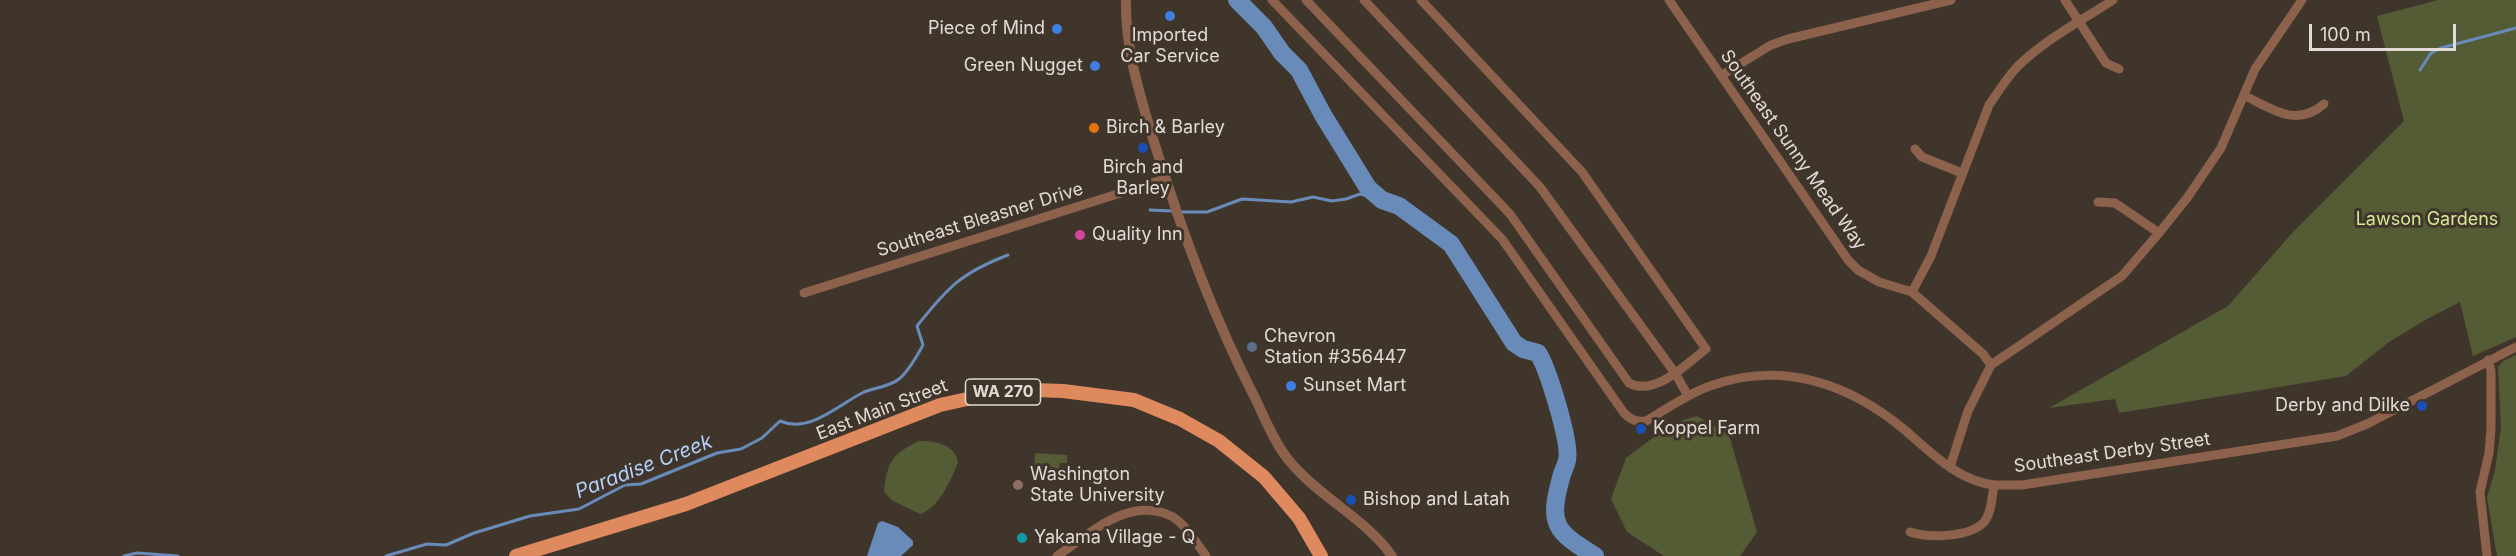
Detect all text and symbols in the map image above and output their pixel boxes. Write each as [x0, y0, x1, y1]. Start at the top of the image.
marker: Imported Car Service [1163, 9, 1177, 23]
scale bar [2312, 12, 2459, 50]
place label: Piece of Mind [928, 18, 1045, 40]
marker: Piece of Mind [1050, 22, 1064, 36]
text: 100 m [2320, 24, 2371, 45]
place label: Imported Car Service [1120, 25, 1220, 68]
street label: Southeast Sunny Mead Way [1716, 46, 1870, 254]
place label: Green Nugget [964, 55, 1083, 77]
marker: Green Nugget [1088, 59, 1102, 73]
place label: Birch & Barley [1106, 117, 1225, 139]
marker: Birch & Barley [1087, 121, 1101, 135]
marker: Birch and Barley [1136, 141, 1150, 155]
place label: Birch and Barley [1103, 157, 1183, 200]
street label: Southeast Bleasner Drive [874, 178, 1086, 262]
park label: Lawson Gardens [2356, 209, 2498, 231]
place label: Quality Inn [1092, 224, 1183, 246]
marker: Quality Inn [1073, 228, 1087, 242]
place label: Chevron Station #356447 [1264, 326, 1406, 368]
marker: Chevron Station #356447 [1245, 340, 1259, 354]
street label: East Main Street [813, 375, 951, 445]
place label: Sunset Mart [1303, 375, 1406, 397]
road number: WA 270 [966, 379, 1040, 405]
marker: Sunset Mart [1284, 379, 1298, 393]
place label: Derby and Dilke [2275, 395, 2410, 417]
marker: Derby and Dilke [2415, 399, 2429, 413]
place label: Koppel Farm [1653, 418, 1760, 440]
marker: Koppel Farm [1634, 422, 1648, 436]
street label: Southeast Derby Street [2012, 429, 2212, 477]
water label: Paradise Creek [572, 430, 716, 504]
place label: Washington State University [1030, 464, 1165, 506]
marker: Washington State University [1011, 478, 1025, 492]
place label: Bishop and Latah [1363, 489, 1510, 511]
marker: Bishop and Latah [1344, 493, 1358, 507]
place label: Yakama Village - Q [1034, 527, 1195, 549]
marker: Yakama Village - Q [1015, 531, 1029, 545]

